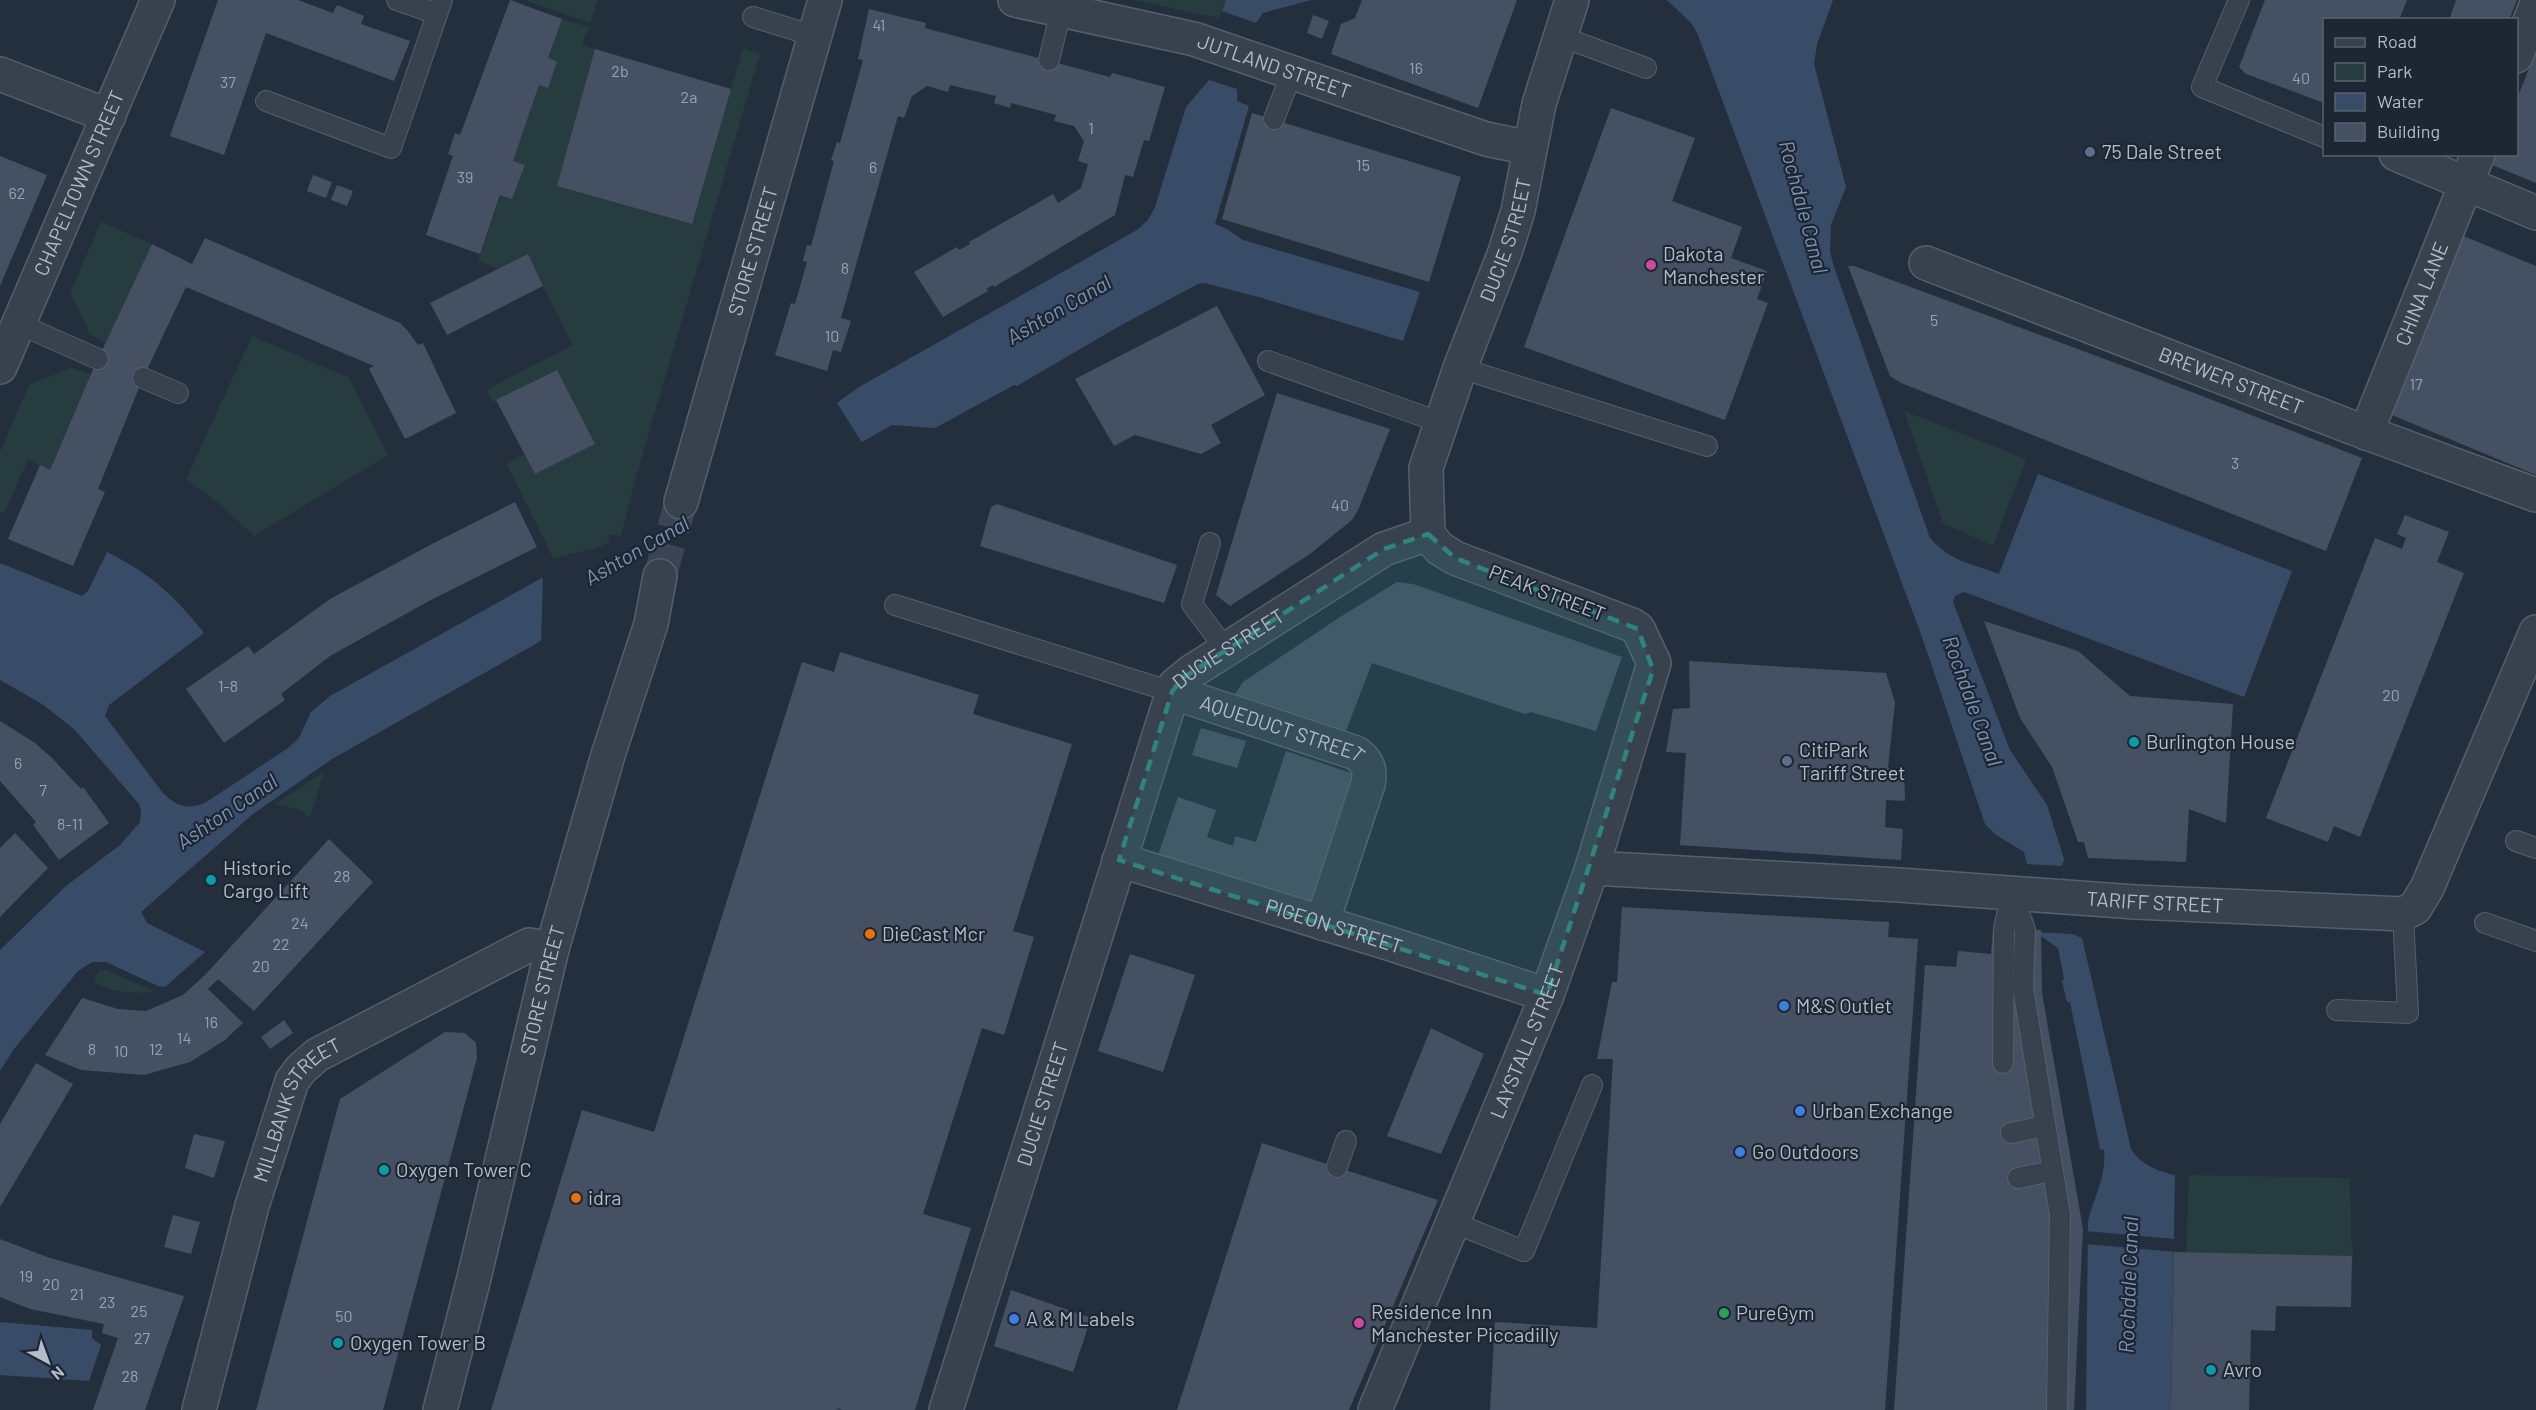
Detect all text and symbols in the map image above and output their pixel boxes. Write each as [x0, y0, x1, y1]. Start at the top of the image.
house number: 41 [873, 15, 885, 34]
legend [2323, 18, 2518, 156]
street label: JUTLAND STREET [1195, 28, 1354, 103]
text: Road [2377, 30, 2417, 52]
house number: 16 [1409, 58, 1423, 77]
text: Park [2377, 60, 2412, 82]
house number: 2b [611, 61, 629, 80]
house number: 40 [2292, 68, 2310, 87]
house number: 37 [220, 72, 236, 91]
street label: CHAPELTOWN STREET [28, 87, 129, 279]
house number: 2a [681, 87, 697, 106]
text: Water [2377, 90, 2424, 112]
house number: 1 [1088, 118, 1094, 137]
text: Building [2377, 120, 2440, 142]
water label: Rochdale Canal [1775, 137, 1834, 276]
place label: 75 Dale Street [2102, 139, 2222, 163]
marker: 75 Dale Street [2083, 145, 2097, 159]
house number: 15 [1356, 155, 1370, 174]
house number: 6 [869, 157, 877, 176]
house number: 39 [457, 167, 473, 186]
street label: DUCIE STREET [1474, 176, 1535, 305]
house number: 62 [9, 183, 25, 202]
street label: STORE STREET [722, 184, 782, 318]
street label: CHINA LANE [2389, 238, 2453, 349]
place label: Dakota Manchester [1663, 241, 1764, 288]
house number: 8 [841, 258, 849, 277]
marker: Dakota Manchester [1644, 258, 1658, 272]
water label: Ashton Canal [1002, 269, 1115, 349]
house number: 5 [1930, 310, 1938, 329]
house number: 10 [825, 326, 839, 345]
street label: BREWER STREET [2156, 341, 2307, 419]
house number: 17 [2409, 374, 2423, 393]
house number: 3 [2231, 453, 2239, 472]
house number: 40 [1331, 495, 1349, 514]
water label: Ashton Canal [580, 510, 693, 590]
street label: PEAK STREET [1486, 559, 1609, 625]
street label: DUCIE STREET [1167, 603, 1288, 693]
water label: Rochdale Canal [1938, 632, 2009, 769]
house number: 1-8 [218, 676, 238, 695]
house number: 20 [2382, 685, 2400, 704]
street label: AQUEDUCT STREET [1197, 689, 1370, 767]
place label: Burlington House [2146, 729, 2295, 753]
marker: Burlington House [2127, 735, 2141, 749]
place label: CitiPark Tariff Street [1799, 737, 1906, 784]
house number: 6 [14, 753, 22, 772]
marker: CitiPark Tariff Street [1780, 754, 1794, 768]
water label: Ashton Canal [171, 768, 282, 854]
house number: 7 [39, 780, 47, 799]
house number: 8-11 [57, 814, 83, 833]
place label: Historic Cargo Lift [223, 855, 309, 902]
house number: 28 [334, 866, 350, 885]
marker: Historic Cargo Lift [204, 873, 218, 887]
street label: TARIFF STREET [2086, 886, 2224, 917]
street label: PIGEON STREET [1263, 893, 1406, 958]
house number: 24 [291, 913, 309, 932]
place label: DieCast Mcr [882, 921, 985, 945]
street label: STORE STREET [514, 922, 569, 1058]
marker: DieCast Mcr [863, 927, 877, 941]
house number: 22 [272, 934, 290, 953]
house number: 20 [252, 956, 270, 975]
street label: LAYSTALL STREET [1484, 960, 1568, 1122]
place label: M&S Outlet [1796, 993, 1892, 1017]
marker: M&S Outlet [1777, 999, 1791, 1013]
house number: 16 [204, 1012, 218, 1031]
house number: 14 [177, 1028, 191, 1047]
street label: MILLBANK STREET [247, 1032, 344, 1185]
street label: DUCIE STREET [1011, 1038, 1073, 1169]
house number: 8 [88, 1039, 96, 1058]
house number: 12 [149, 1039, 163, 1058]
house number: 10 [114, 1041, 128, 1060]
place label: Urban Exchange [1812, 1098, 1953, 1122]
marker: Urban Exchange [1793, 1104, 1807, 1118]
place label: Go Outdoors [1752, 1139, 1859, 1163]
marker: Go Outdoors [1733, 1145, 1747, 1159]
place label: Oxygen Tower C [396, 1157, 532, 1181]
marker: Oxygen Tower C [377, 1163, 391, 1177]
place label: idra [588, 1185, 621, 1209]
marker: idra [569, 1191, 583, 1205]
water label: Rochdale Canal [2113, 1216, 2142, 1354]
house number: 19 [19, 1266, 33, 1285]
house number: 20 [42, 1274, 60, 1293]
house number: 21 [70, 1284, 84, 1303]
house number: 23 [99, 1292, 115, 1311]
place label: Residence Inn Manchester Piccadilly [1371, 1299, 1559, 1346]
place label: PureGym [1736, 1300, 1814, 1324]
house number: 25 [131, 1301, 147, 1320]
house number: 50 [335, 1306, 353, 1325]
place label: A & M Labels [1026, 1306, 1135, 1330]
marker: PureGym [1717, 1306, 1731, 1320]
marker: A & M Labels [1007, 1312, 1021, 1326]
marker: Residence Inn Manchester Piccadilly [1352, 1316, 1366, 1330]
house number: 27 [134, 1328, 150, 1347]
place label: Oxygen Tower B [350, 1330, 486, 1354]
north arrow [18, 1332, 78, 1392]
marker: Oxygen Tower B [331, 1336, 345, 1350]
place label: Avro [2223, 1357, 2262, 1381]
text: N [48, 1363, 68, 1384]
marker: Avro [2204, 1363, 2218, 1377]
house number: 28 [122, 1366, 138, 1385]

